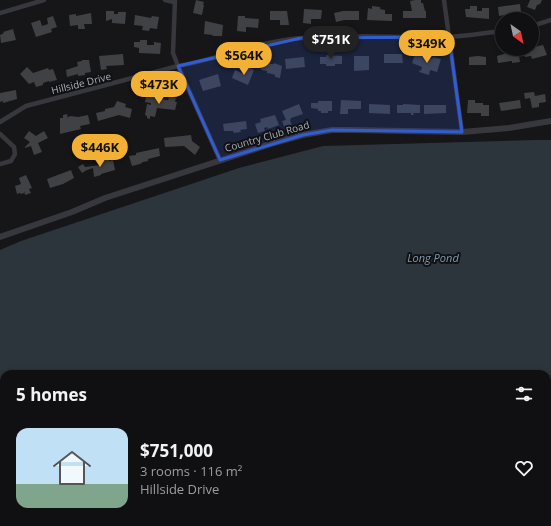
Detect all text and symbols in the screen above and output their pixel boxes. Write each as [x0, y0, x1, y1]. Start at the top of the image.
north arrow [495, 12, 539, 56]
map controls [495, 12, 539, 56]
pin: $751K [303, 26, 359, 60]
text: $751K [312, 30, 350, 48]
pin: $349K [399, 30, 455, 64]
text: $349K [408, 34, 446, 52]
pin: $564K [216, 42, 272, 76]
text: $564K [225, 46, 263, 64]
street label: Hillside Drive [50, 69, 113, 97]
pin: $473K [131, 71, 187, 105]
text: $473K [140, 75, 178, 93]
street label: Country Club Road [223, 117, 311, 155]
pin: $446K [72, 134, 128, 168]
text: $446K [81, 138, 119, 156]
water label: Long Pond [407, 250, 459, 265]
text: 5 homes [16, 383, 87, 406]
icon: filters [513, 383, 535, 405]
text: $751,000 [140, 439, 213, 462]
icon: home [48, 444, 96, 492]
icon: heart [513, 457, 535, 479]
text: 3 rooms · 116 m² [140, 462, 242, 480]
text: Hillside Drive [140, 480, 219, 498]

